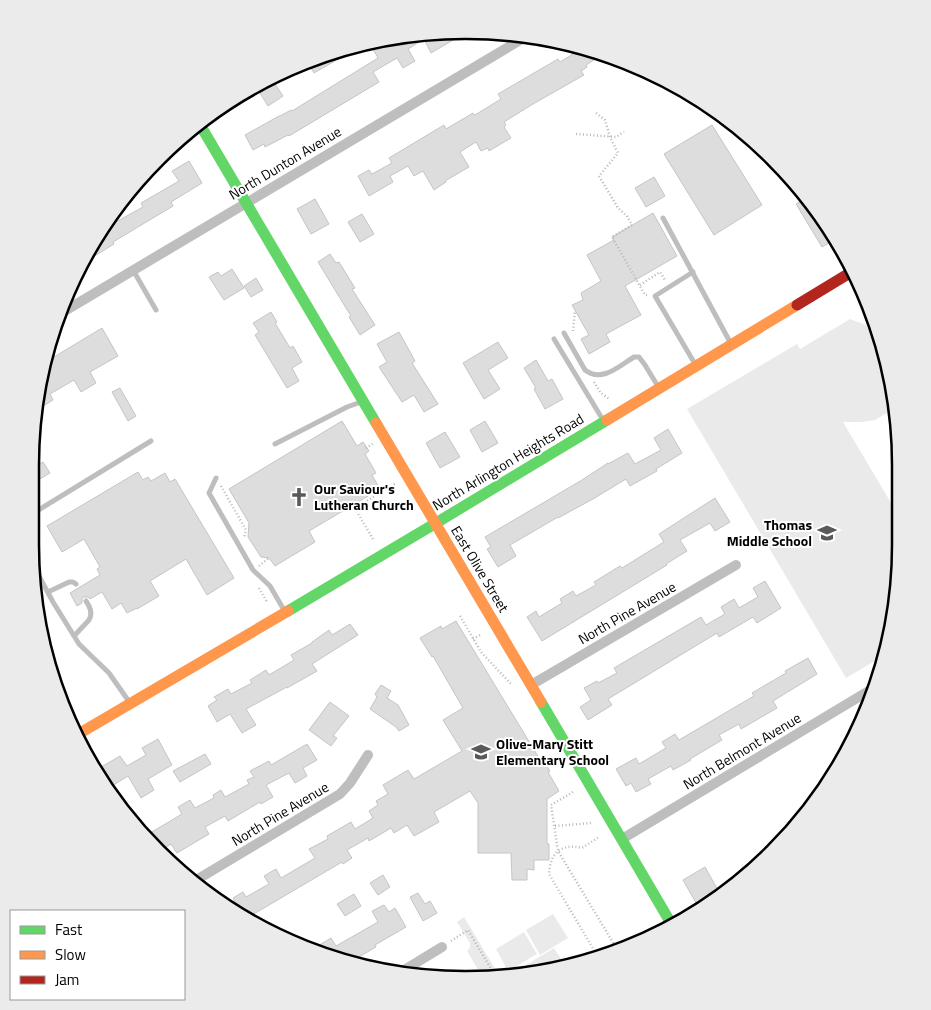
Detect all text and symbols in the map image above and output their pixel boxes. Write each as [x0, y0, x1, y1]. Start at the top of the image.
street label: North Dunton Avenue [225, 121, 345, 204]
street label: North Arlington Heights Road [428, 408, 587, 515]
place label: Our Saviour's Lutheran Church [314, 478, 414, 515]
church icon: Our Saviour's Lutheran Church [288, 486, 310, 508]
place label: Thomas Middle School [727, 514, 812, 551]
street label: East Olive Street [446, 521, 515, 616]
school or university icon: Thomas Middle School [816, 522, 838, 544]
street label: North Pine Avenue [574, 576, 680, 649]
street label: North Belmont Avenue [679, 707, 805, 794]
place label: Olive-Mary Stitt Elementary School [496, 733, 609, 770]
school or university icon: Olive-Mary Stitt Elementary School [470, 741, 492, 763]
street label: North Pine Avenue [227, 776, 332, 851]
legend [10, 910, 185, 1000]
text: Fast [55, 918, 83, 941]
text: Slow [55, 943, 86, 966]
text: Jam [55, 968, 79, 991]

